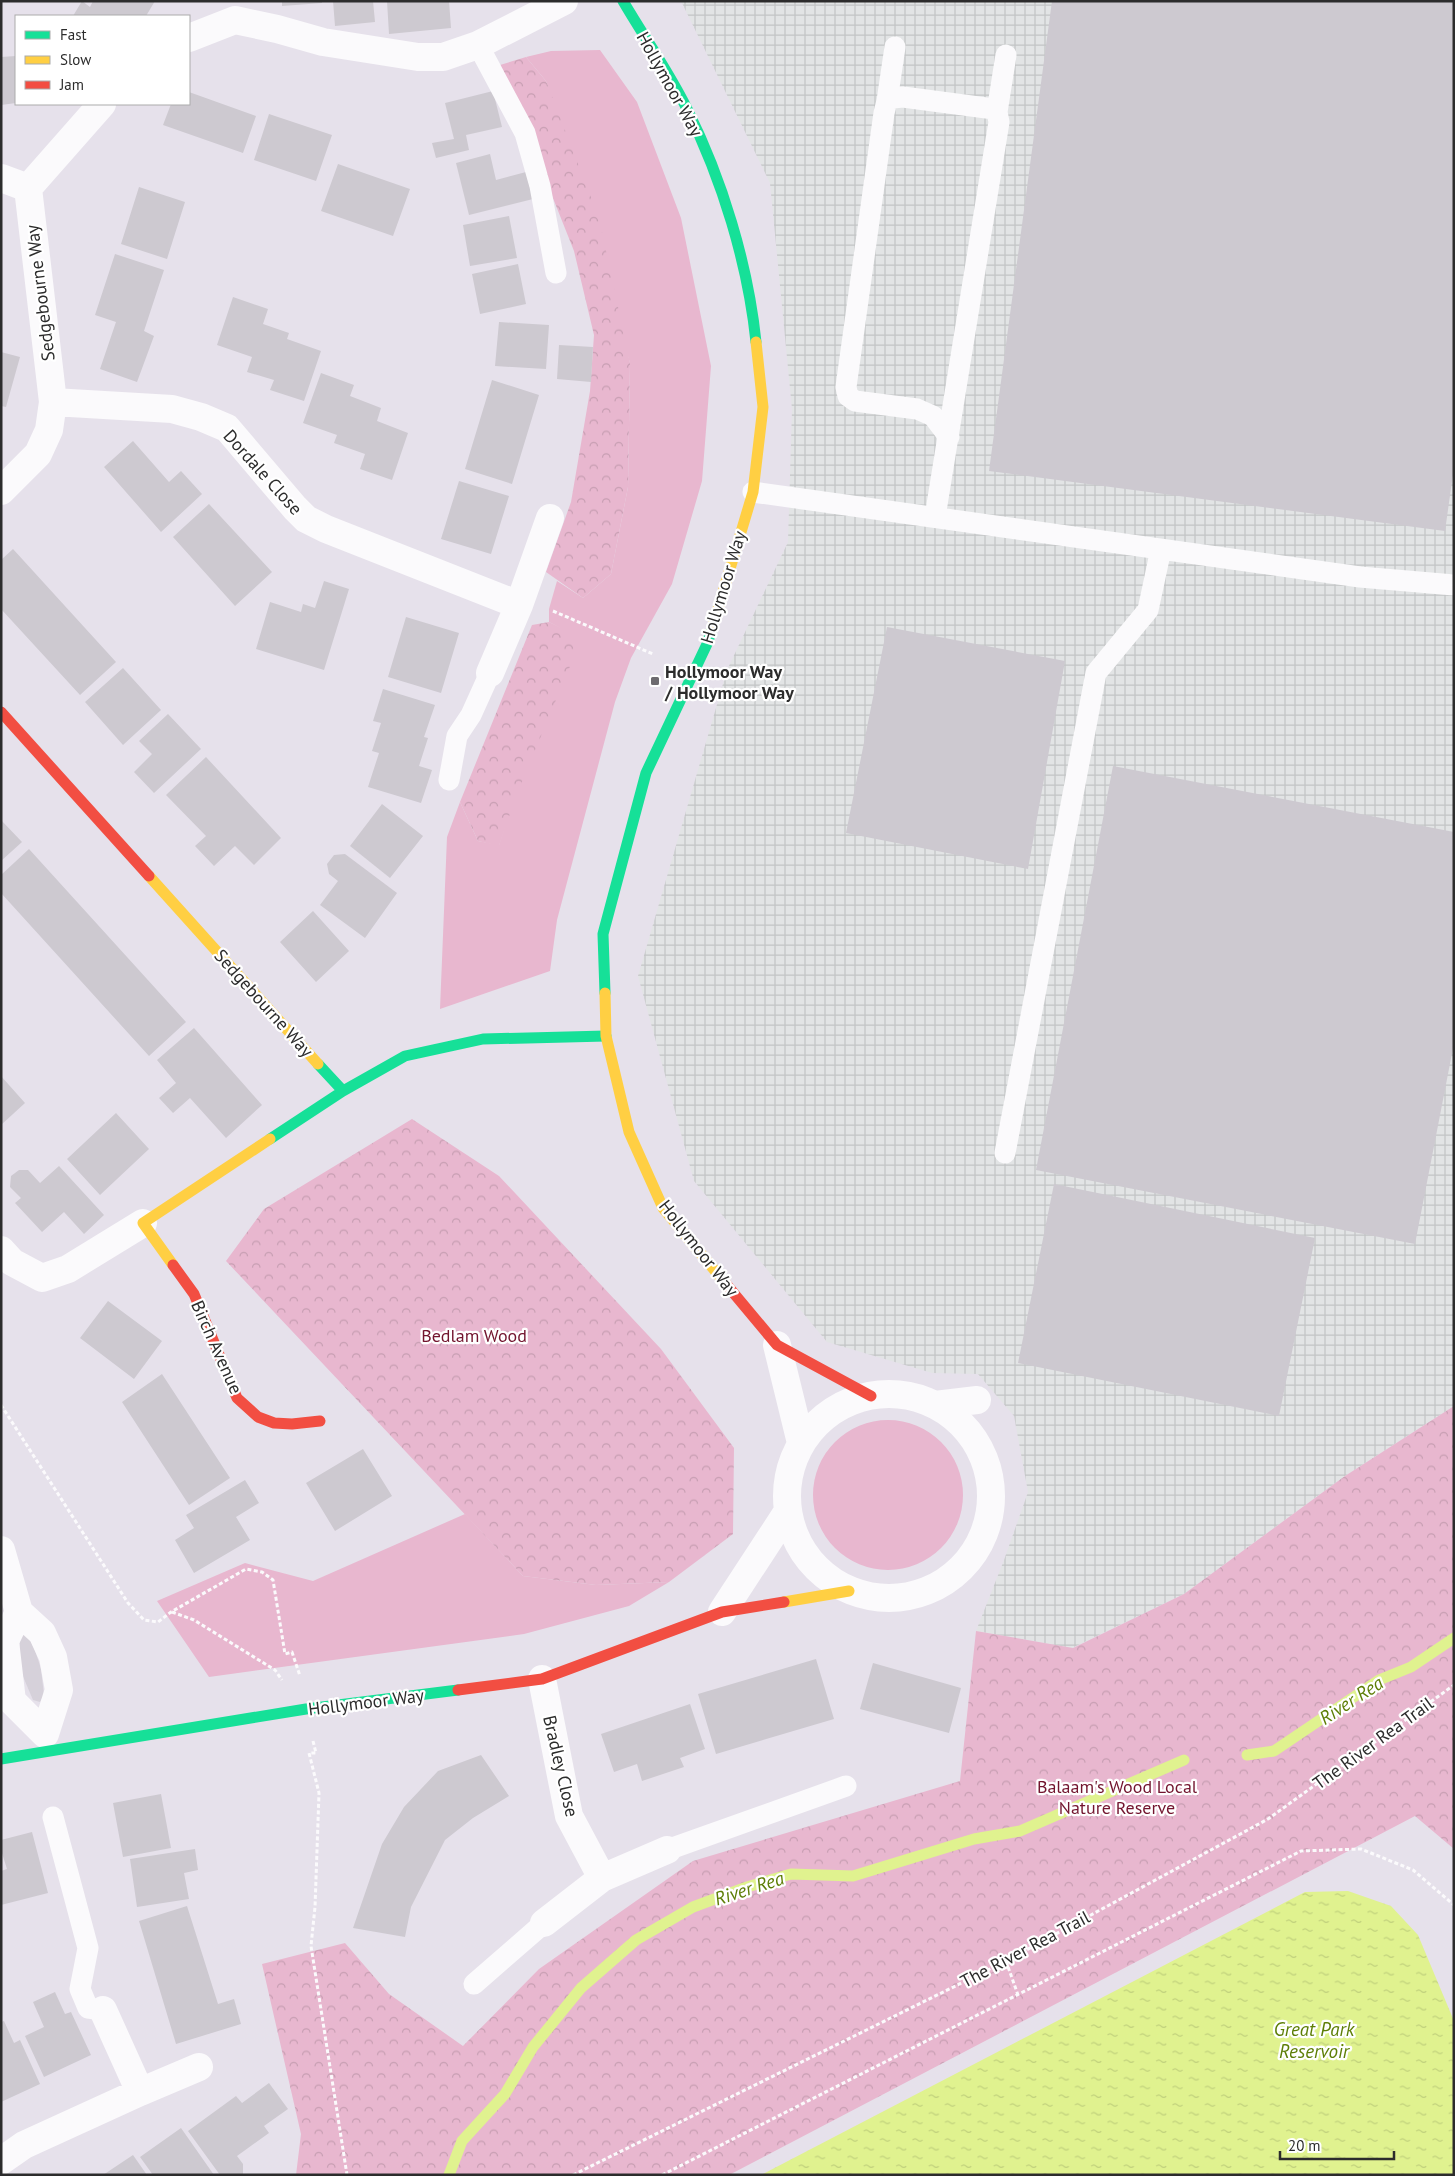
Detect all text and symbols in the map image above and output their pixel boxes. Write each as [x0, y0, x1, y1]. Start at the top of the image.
legend [15, 15, 190, 105]
text: Fast [60, 25, 87, 44]
street label: Hollymoor Way [632, 27, 709, 141]
text: Slow [60, 50, 91, 69]
text: Jam [59, 75, 84, 94]
street label: Sedgebourne Way [20, 223, 60, 363]
street label: Dordale Close [219, 424, 307, 520]
street label: Hollymoor Way [695, 527, 751, 646]
place label: Hollymoor Way / Hollymoor Way [664, 660, 794, 704]
marker: Hollymoor Way / Hollymoor Way [649, 675, 661, 687]
street label: Sedgebourne Way [210, 944, 319, 1062]
street label: Hollymoor Way [654, 1195, 744, 1302]
street label: Birch Avenue [186, 1297, 248, 1397]
park label: Bedlam Wood [421, 1324, 527, 1347]
water label: River Rea [1314, 1670, 1388, 1730]
street label: Hollymoor Way [307, 1683, 426, 1721]
street label: The River Rea Trail [1308, 1691, 1438, 1794]
street label: Bradley Close [538, 1713, 584, 1819]
park label: Balaam's Wood Local Nature Reserve [1037, 1775, 1198, 1819]
water label: River Rea [711, 1865, 787, 1910]
street label: The River Rea Trail [956, 1905, 1094, 1993]
water label: Great Park Reservoir [1274, 2017, 1356, 2063]
scale bar [1280, 2128, 1394, 2160]
text: 20 m [1288, 2136, 1321, 2155]

